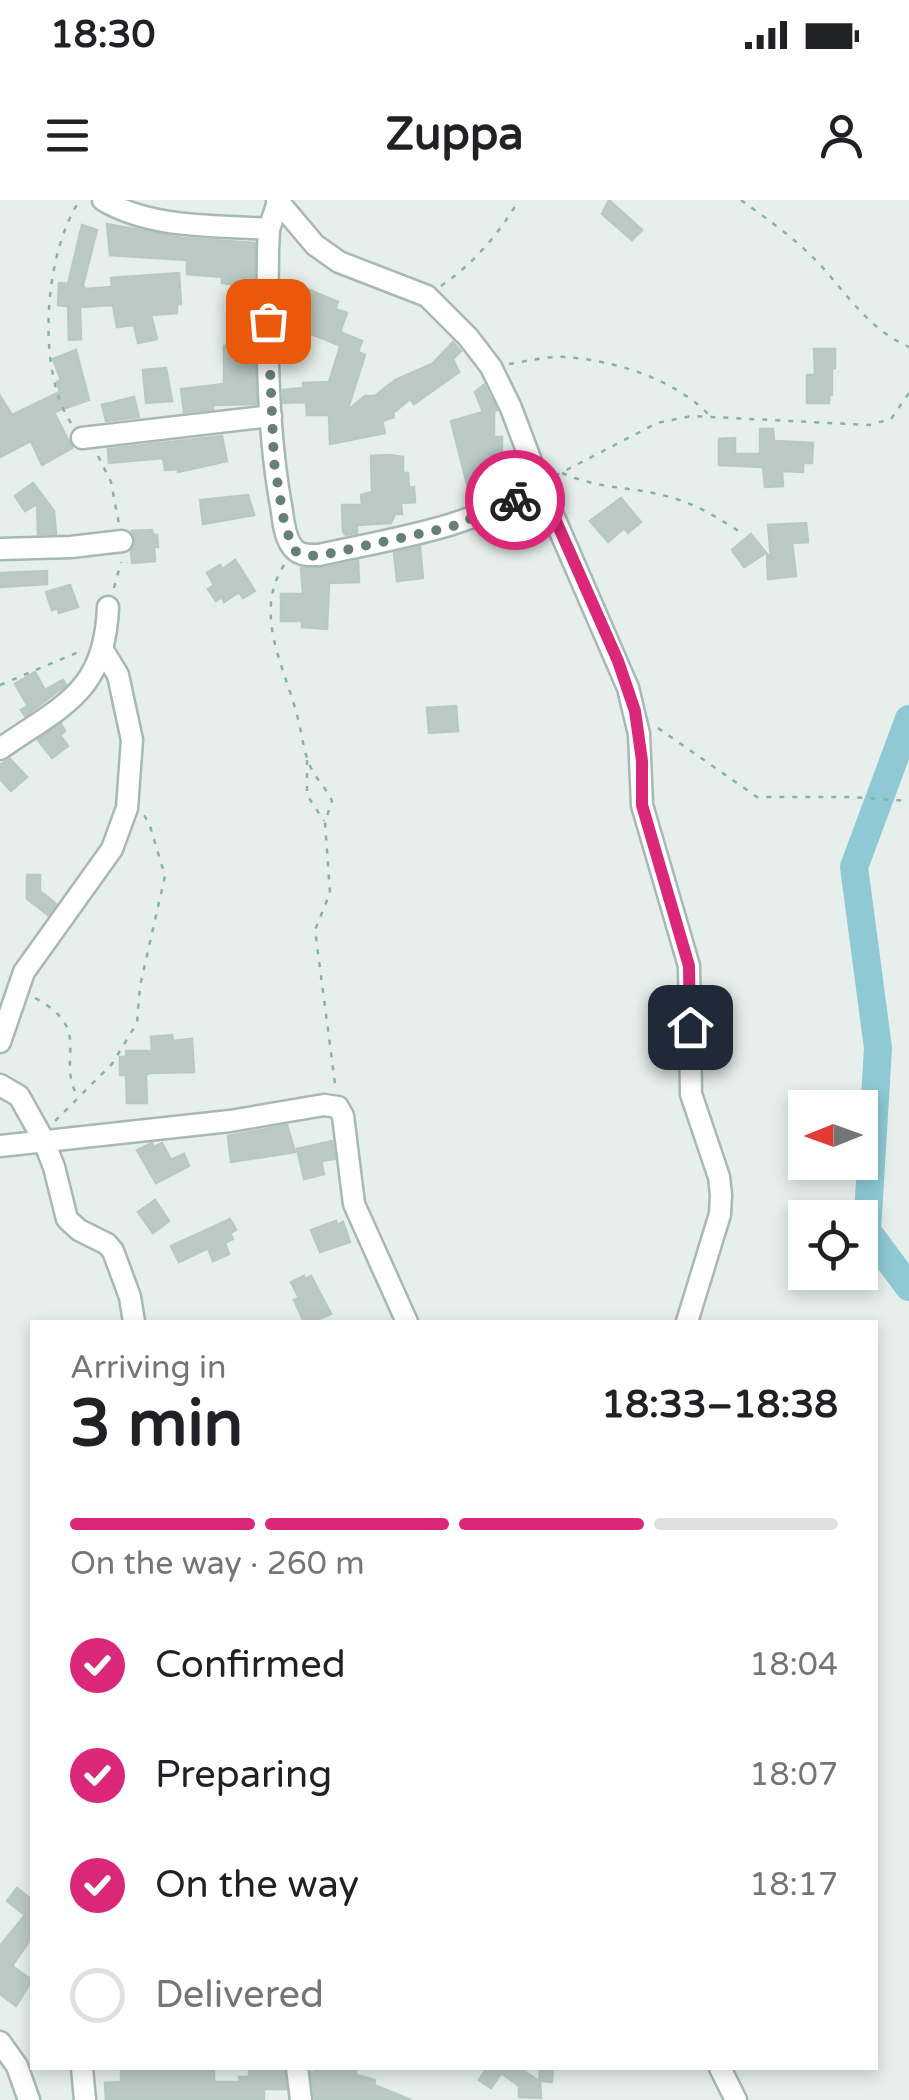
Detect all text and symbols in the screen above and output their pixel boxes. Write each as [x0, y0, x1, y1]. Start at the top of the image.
text: 18:30 [50, 12, 155, 58]
icon: menu [40, 108, 95, 163]
text: Zuppa [385, 108, 524, 162]
icon: person [814, 108, 869, 163]
pin [226, 279, 311, 364]
icon: bag [241, 294, 296, 349]
courier [465, 450, 565, 550]
icon: bike [488, 473, 543, 528]
pin [648, 985, 733, 1070]
icon: home [663, 1000, 718, 1055]
north arrow [788, 1090, 878, 1180]
map controls [788, 1090, 878, 1290]
button: locate [788, 1200, 878, 1290]
text: Arriving in [70, 1349, 227, 1387]
text: 18:33–18:38 [601, 1382, 838, 1428]
text: 3 min [70, 1385, 243, 1464]
text: On the way · 260 m [70, 1545, 365, 1583]
icon: check [70, 1638, 125, 1693]
text: Confirmed [155, 1642, 346, 1688]
text: 18:04 [749, 1646, 838, 1684]
icon: check [70, 1748, 125, 1803]
text: Preparing [155, 1752, 332, 1798]
text: 18:07 [749, 1756, 838, 1794]
icon: check [70, 1858, 125, 1913]
text: On the way [155, 1862, 359, 1908]
text: 18:17 [749, 1866, 838, 1904]
text: Delivered [155, 1972, 324, 2018]

